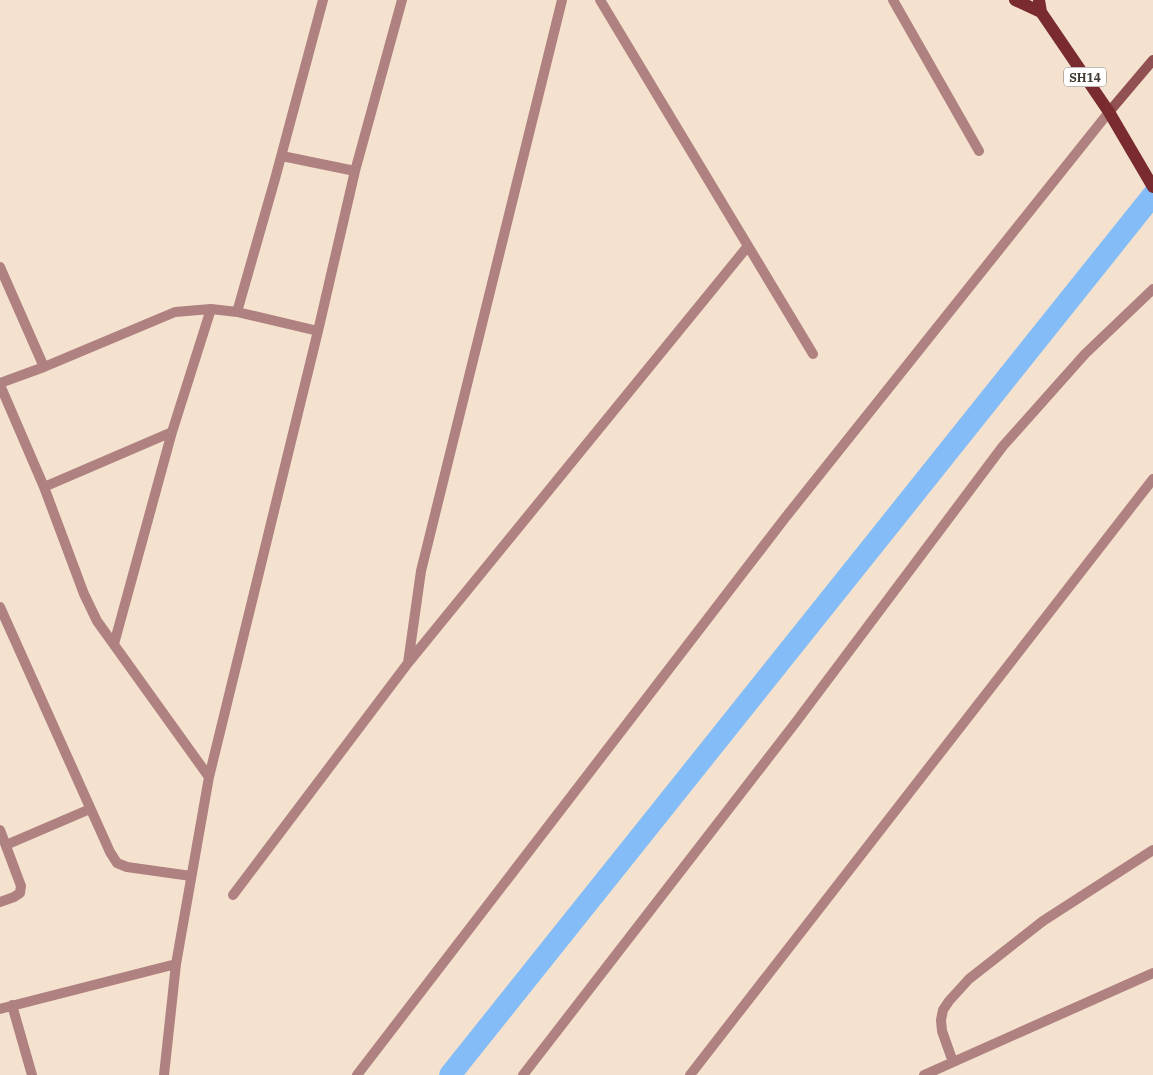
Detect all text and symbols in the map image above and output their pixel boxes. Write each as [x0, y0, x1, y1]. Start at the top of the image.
road number: SH14 [1064, 68, 1106, 86]

